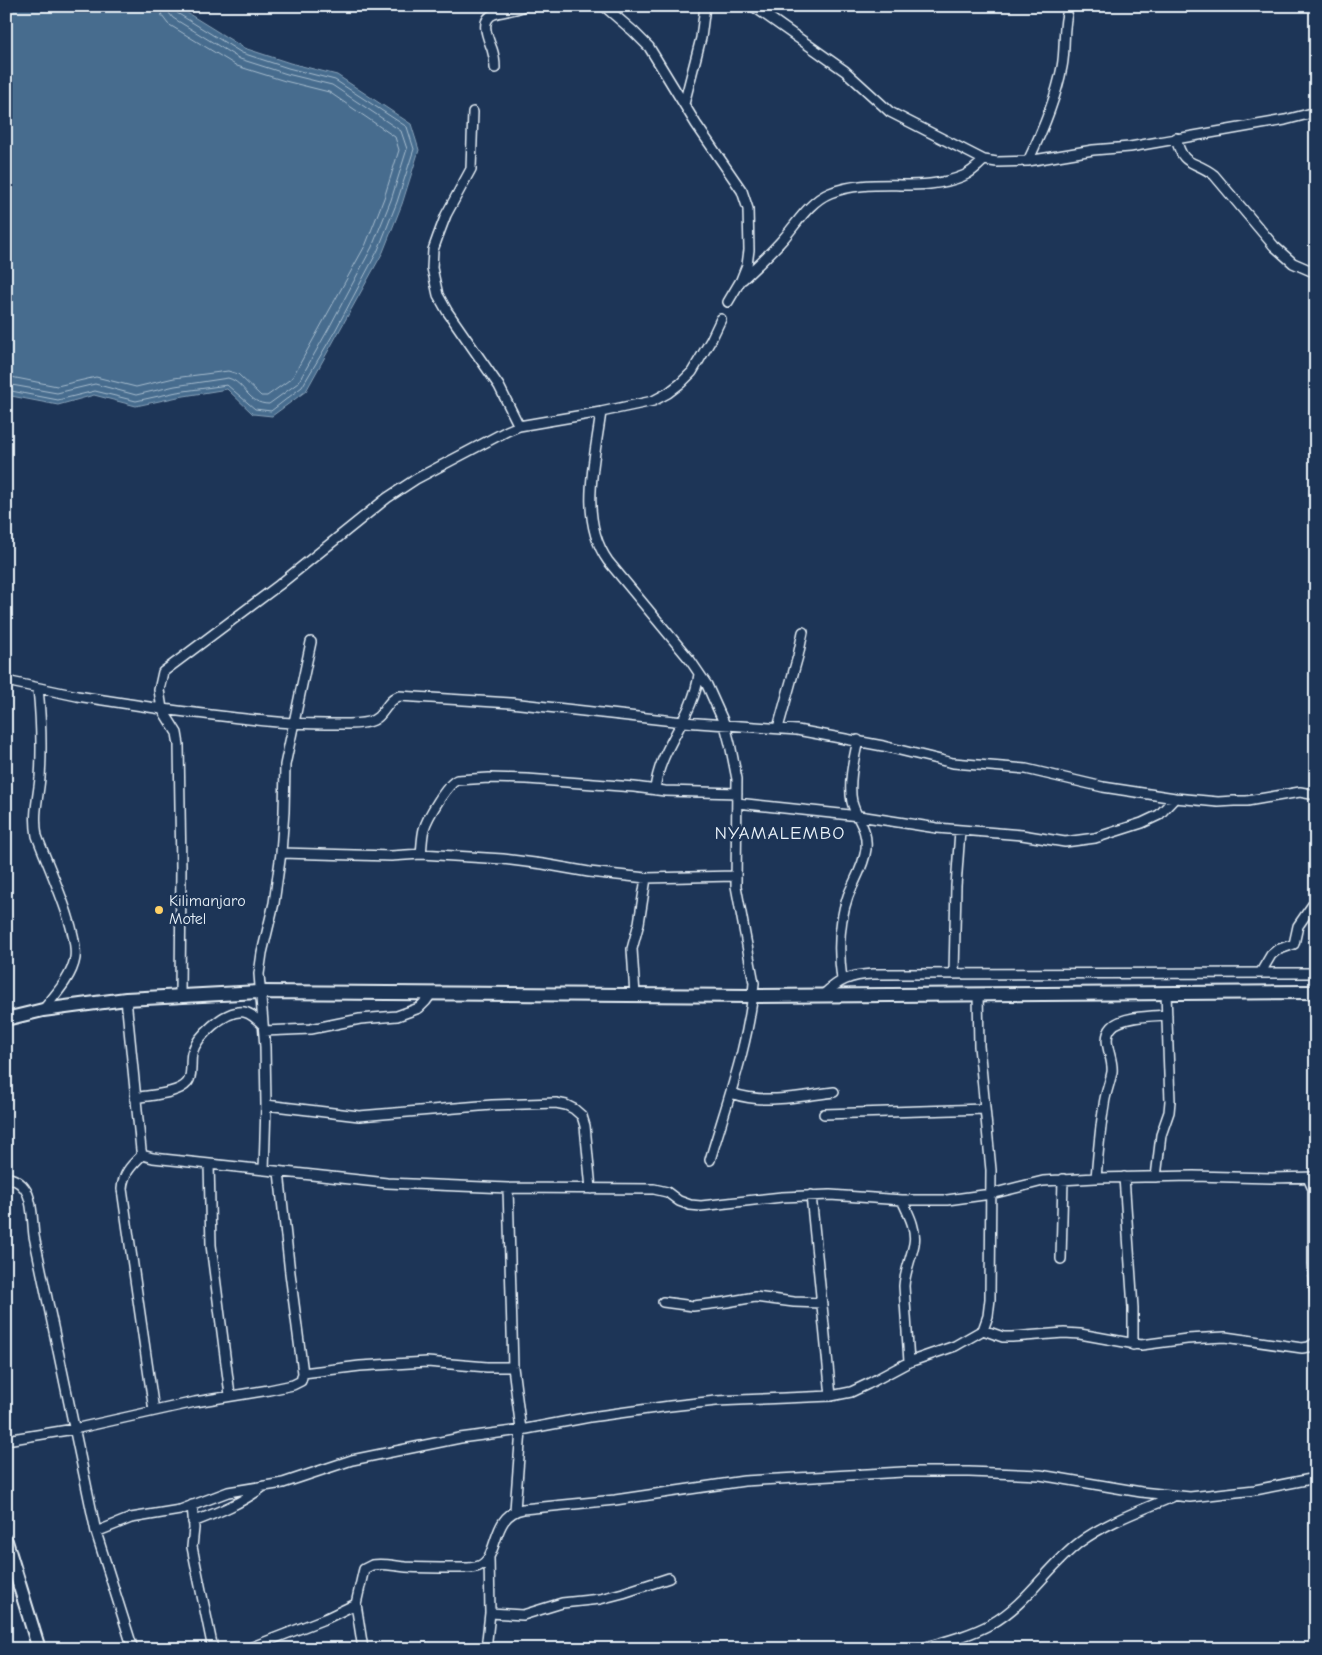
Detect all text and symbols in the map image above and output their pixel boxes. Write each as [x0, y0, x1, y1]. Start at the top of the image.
district label: NYAMALEMBO [715, 822, 845, 844]
place label: Kilimanjaro Motel [169, 892, 246, 928]
marker: Kilimanjaro Motel [153, 904, 165, 916]

